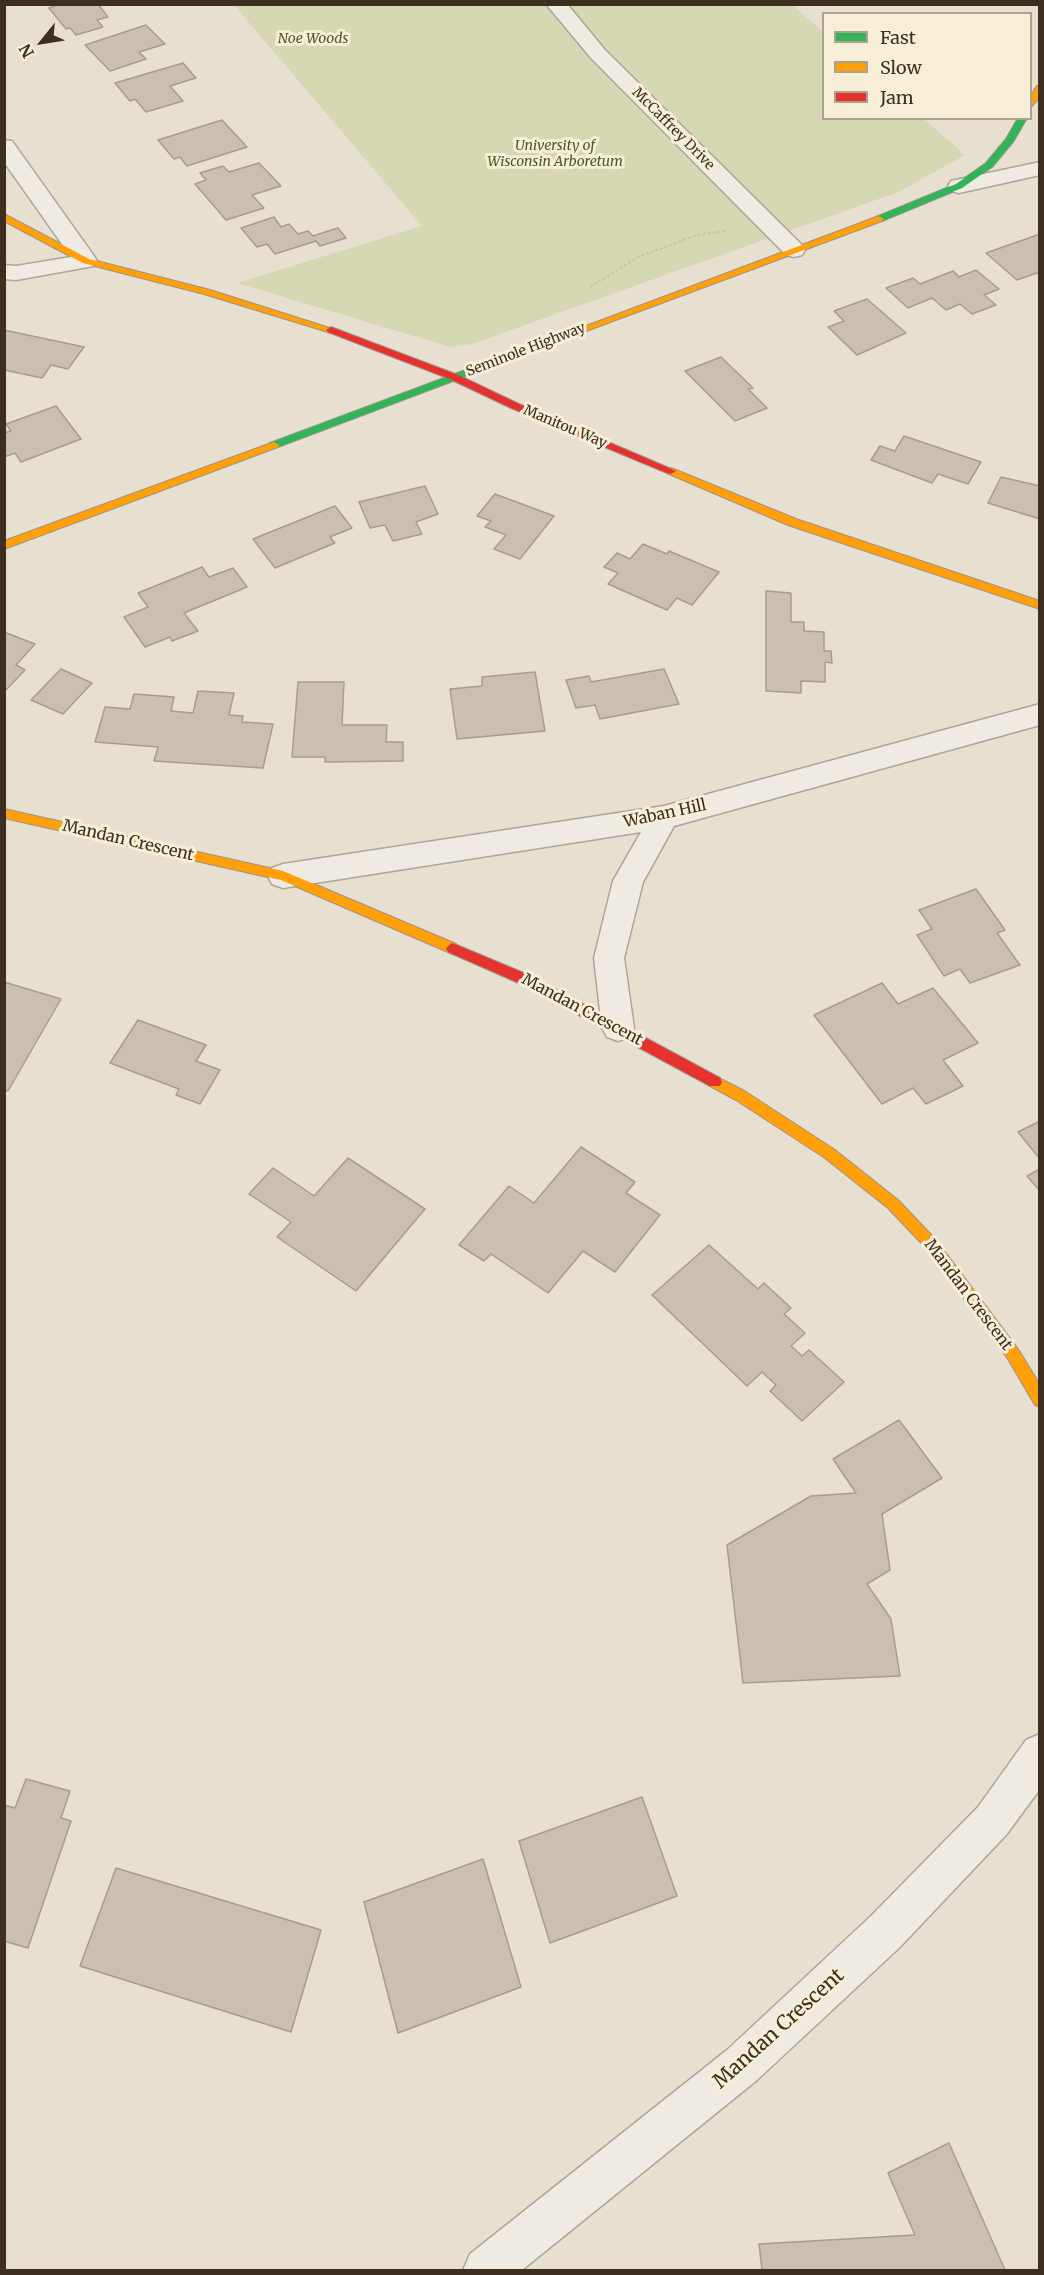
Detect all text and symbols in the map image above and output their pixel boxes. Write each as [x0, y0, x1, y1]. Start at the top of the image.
north arrow [12, 12, 72, 72]
legend [822, 12, 1032, 120]
text: Fast [880, 26, 916, 49]
park label: Noe Woods [278, 31, 348, 47]
text: N [15, 41, 38, 61]
text: Slow [880, 56, 922, 79]
street label: McCaffrey Drive [628, 84, 718, 174]
text: Jam [880, 86, 914, 109]
park label: University of Wisconsin Arboretum [487, 138, 623, 170]
street label: Seminole Highway [464, 319, 588, 381]
street label: Manitou Way [521, 402, 609, 452]
street label: Waban Hill [622, 796, 708, 832]
street label: Mandan Crescent [61, 817, 195, 865]
street label: Mandan Crescent [518, 970, 646, 1050]
street label: Mandan Crescent [920, 1236, 1016, 1354]
street label: Mandan Crescent [709, 1964, 849, 2094]

